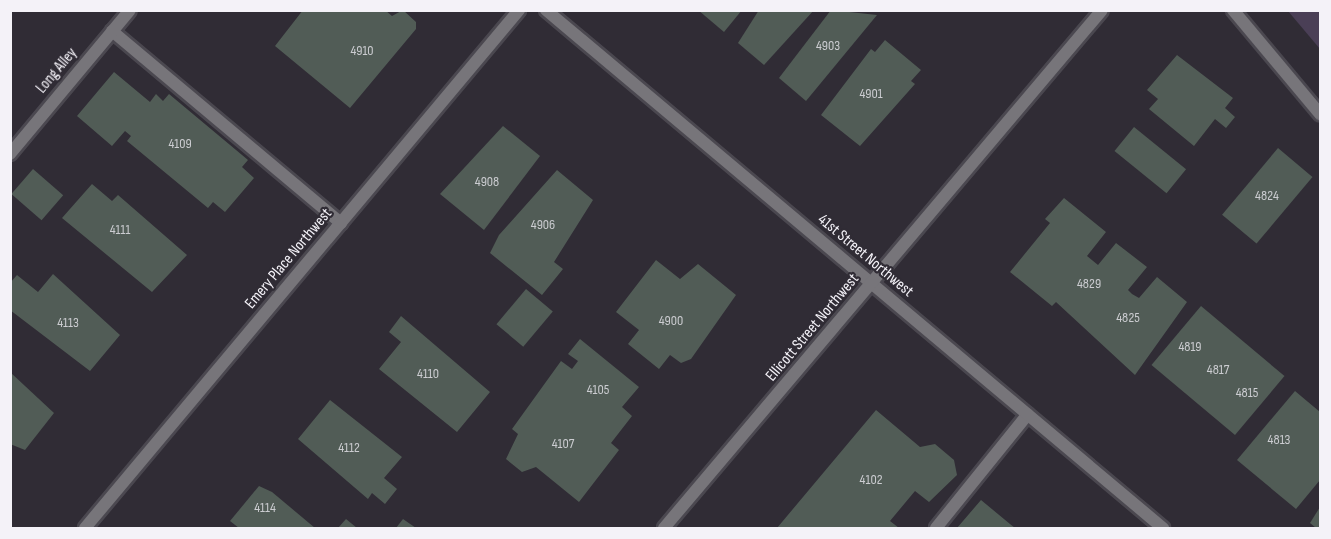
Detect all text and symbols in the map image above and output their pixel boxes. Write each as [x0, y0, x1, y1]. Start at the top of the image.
house number: 4903 [816, 38, 840, 54]
house number: 4910 [350, 43, 374, 59]
street label: Long Alley [32, 44, 82, 98]
house number: 4901 [859, 86, 883, 102]
house number: 4109 [168, 136, 192, 152]
house number: 4908 [475, 174, 499, 190]
house number: 4824 [1255, 188, 1279, 204]
street label: Emery Place Northwest [241, 205, 337, 313]
street label: 41st Street Northwest [813, 210, 917, 302]
house number: 4906 [531, 217, 555, 233]
house number: 4111 [110, 222, 130, 238]
street label: Ellicott Street Northwest [762, 270, 864, 386]
house number: 4829 [1077, 276, 1101, 292]
house number: 4825 [1116, 310, 1140, 326]
house number: 4900 [659, 313, 683, 329]
house number: 4113 [57, 315, 79, 331]
house number: 4819 [1178, 339, 1202, 355]
house number: 4817 [1207, 362, 1229, 378]
house number: 4110 [417, 366, 439, 382]
house number: 4105 [587, 382, 609, 398]
house number: 4815 [1236, 385, 1258, 401]
house number: 4813 [1268, 432, 1290, 448]
house number: 4107 [552, 436, 574, 452]
house number: 4112 [338, 440, 360, 456]
house number: 4102 [860, 472, 882, 488]
house number: 4114 [254, 500, 276, 516]

